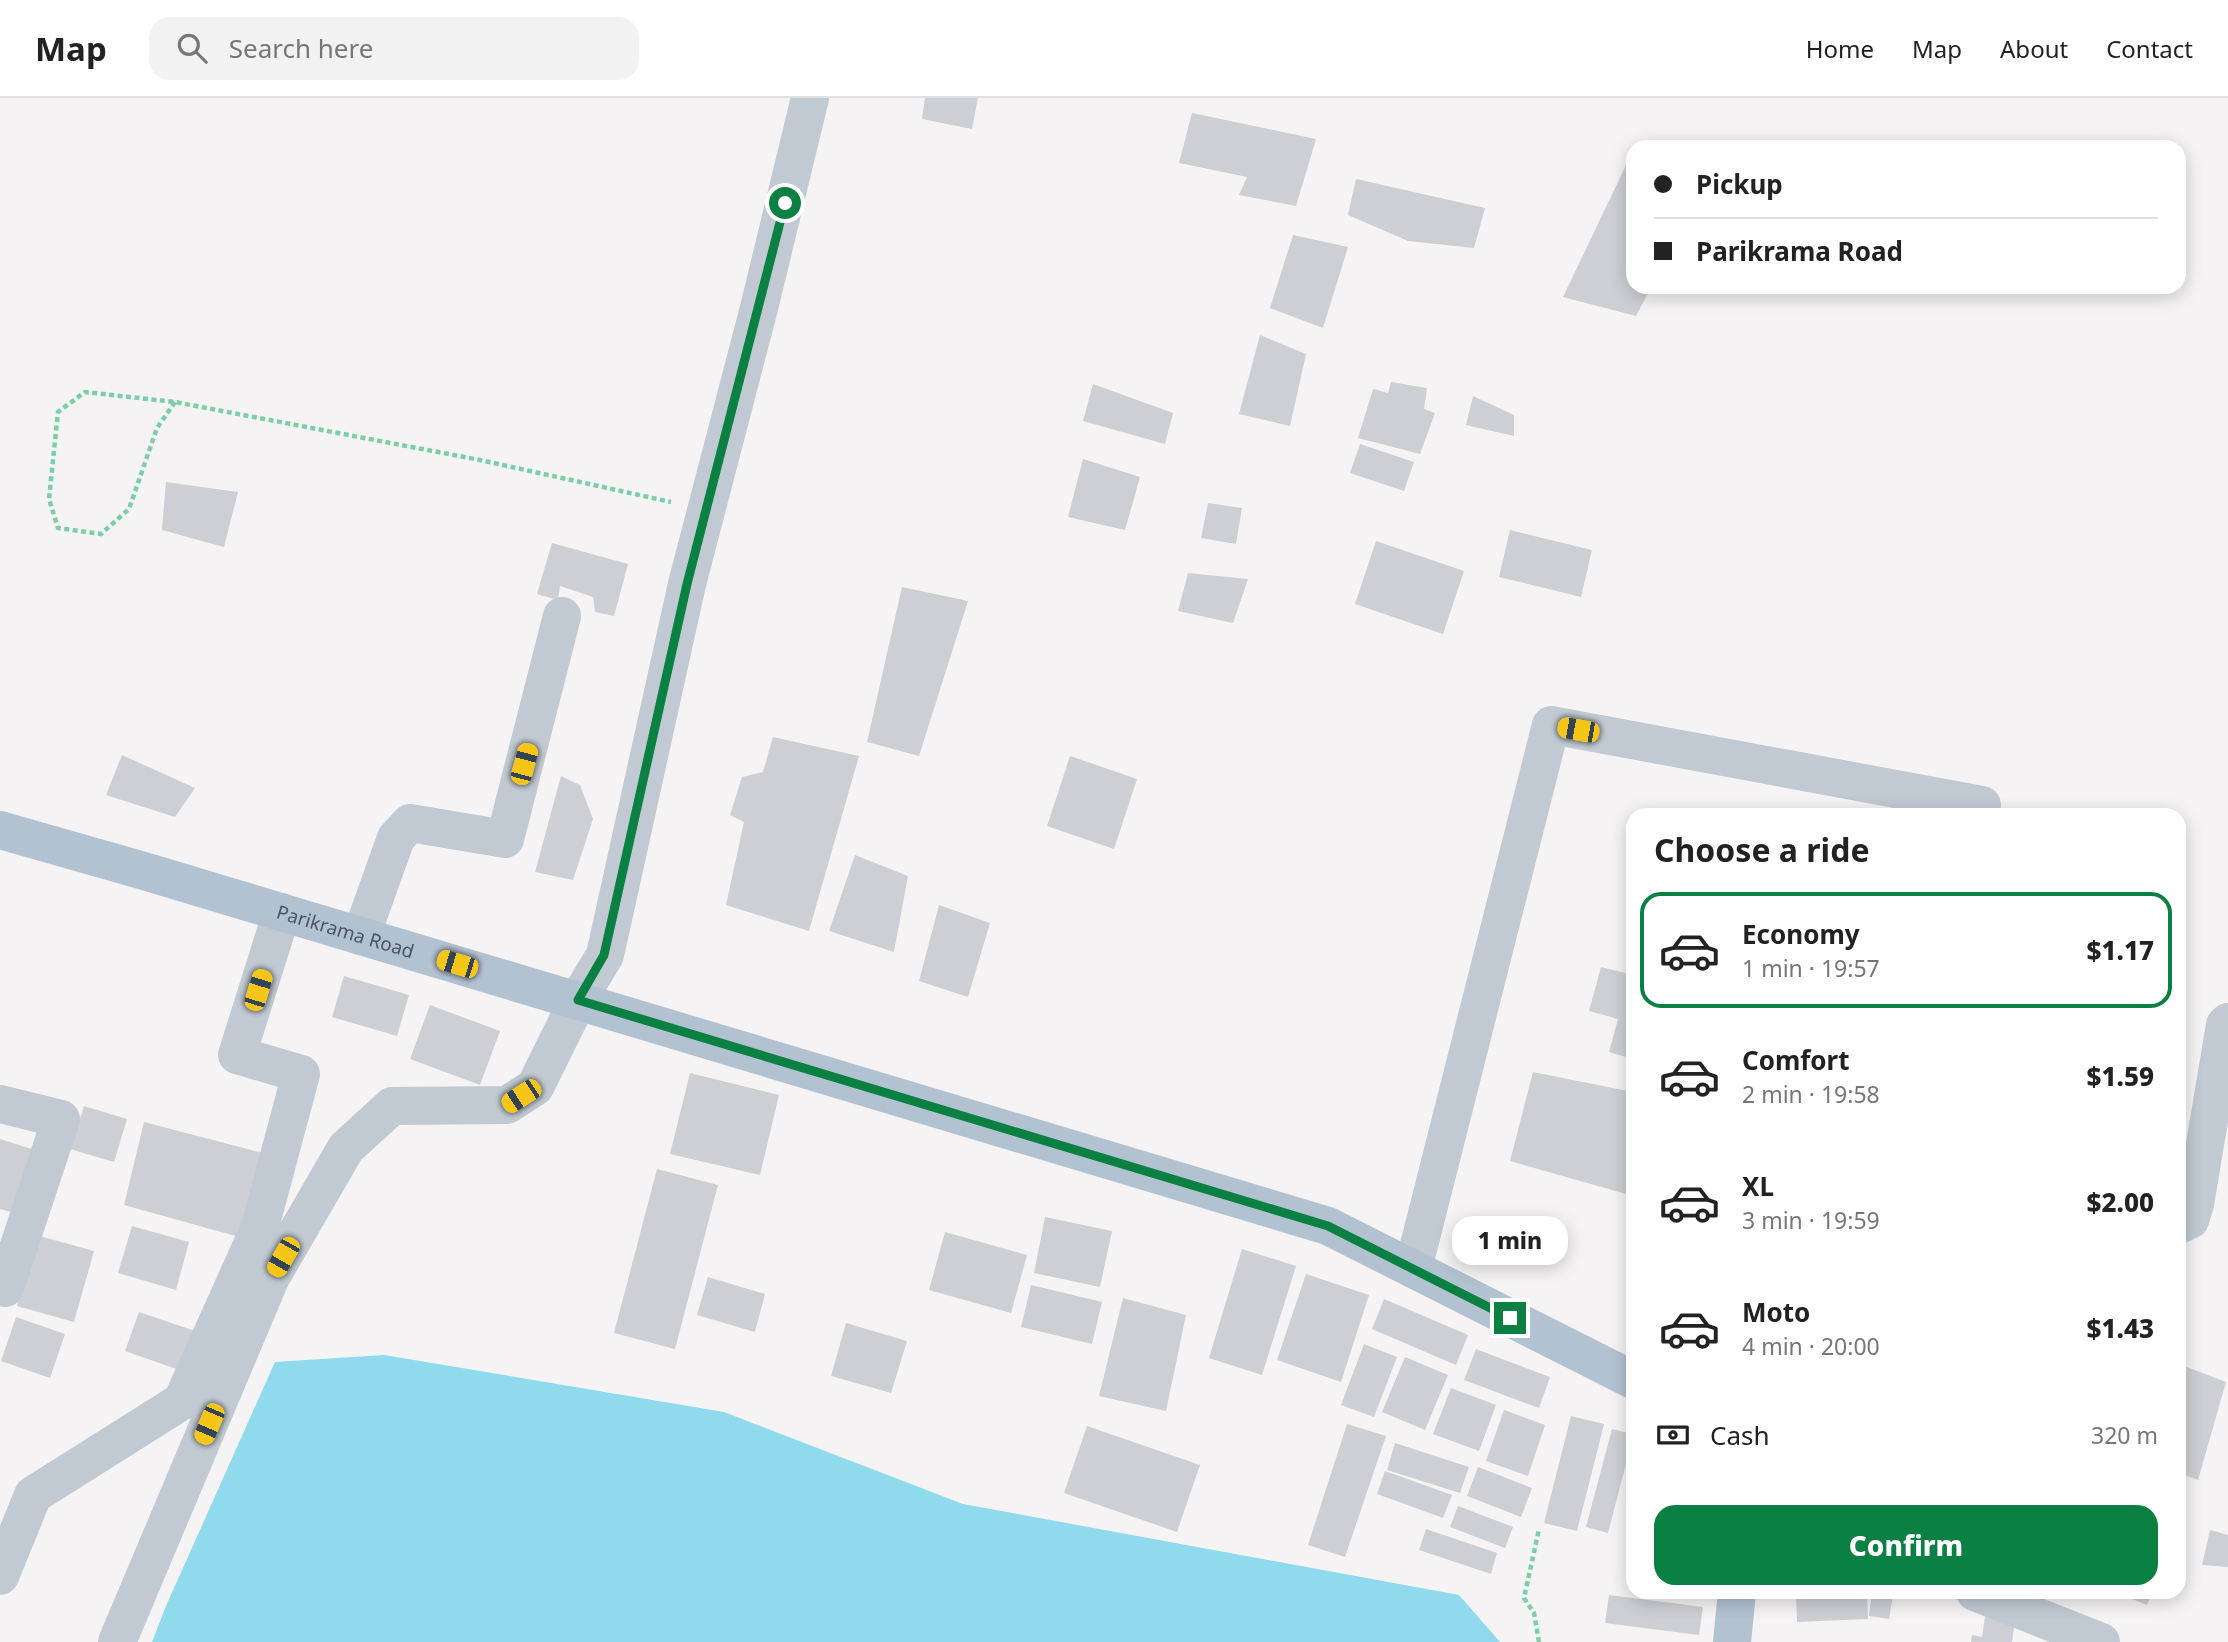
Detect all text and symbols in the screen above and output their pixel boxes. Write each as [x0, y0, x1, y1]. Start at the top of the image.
search box [149, 17, 639, 80]
text: Map [35, 26, 107, 71]
icon: search [173, 29, 211, 67]
text: Search here [229, 30, 373, 66]
text: Home [1806, 32, 1874, 65]
text: Map [1912, 32, 1962, 65]
text: About [2000, 32, 2068, 65]
text: Contact [2106, 32, 2193, 65]
text: Pickup [1696, 166, 1783, 202]
route start [769, 187, 801, 219]
text: Parikrama Road [1696, 233, 1903, 269]
car [1556, 716, 1601, 744]
car [509, 741, 540, 787]
text: Choose a ride [1654, 828, 1870, 871]
street label: Parikrama Road [274, 899, 417, 964]
text: Economy [1742, 916, 1860, 952]
icon: car [1658, 919, 1721, 982]
text: $1.17 [2087, 932, 2154, 968]
car [434, 948, 481, 980]
text: 1 min · 19:57 [1742, 952, 1880, 984]
car [242, 967, 275, 1013]
text: Comfort [1742, 1042, 1850, 1078]
icon: car [1658, 1045, 1721, 1108]
text: $1.59 [2087, 1058, 2154, 1094]
car [498, 1076, 545, 1116]
text: 2 min · 19:58 [1742, 1078, 1880, 1110]
text: XL [1742, 1168, 1774, 1204]
icon: car [1658, 1171, 1721, 1234]
text: $2.00 [2087, 1184, 2154, 1220]
text: 3 min · 19:59 [1742, 1204, 1880, 1236]
callout: 1 min [1452, 1216, 1568, 1266]
text: 1 min [1478, 1224, 1542, 1256]
car [264, 1234, 303, 1280]
text: Moto [1742, 1294, 1810, 1330]
icon: car [1658, 1297, 1721, 1360]
route end [1494, 1302, 1526, 1334]
text: $1.43 [2087, 1310, 2154, 1346]
text: 4 min · 20:00 [1742, 1330, 1880, 1362]
car [192, 1401, 227, 1447]
icon: cash [1654, 1416, 1692, 1454]
text: Cash [1710, 1417, 1770, 1453]
text: 320 m [2091, 1419, 2158, 1451]
button: Confirm [1654, 1505, 2158, 1585]

